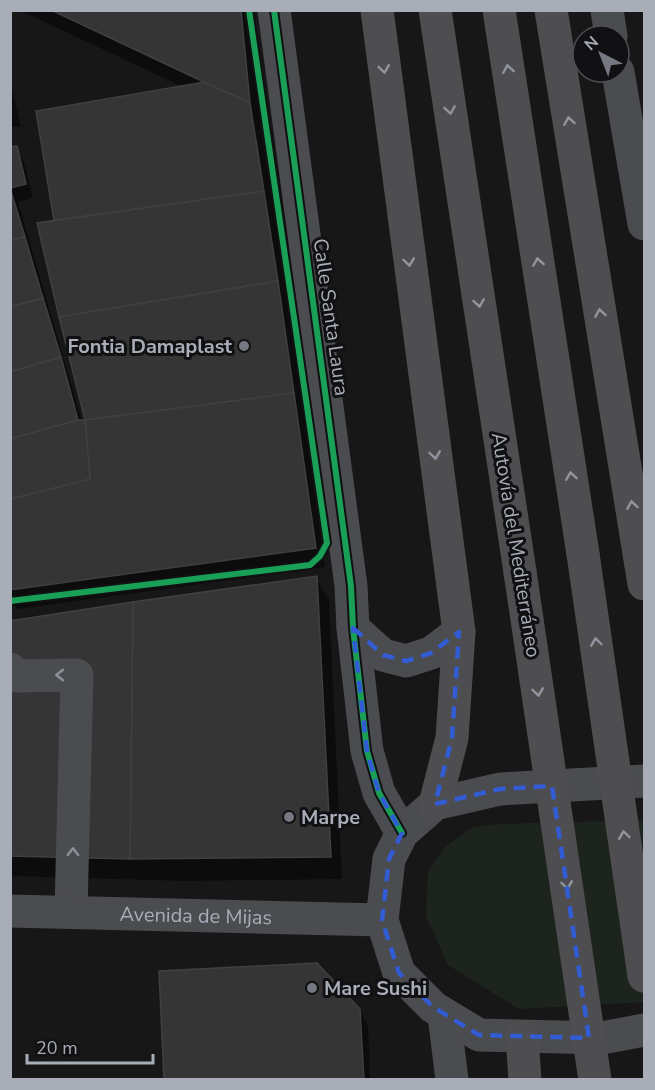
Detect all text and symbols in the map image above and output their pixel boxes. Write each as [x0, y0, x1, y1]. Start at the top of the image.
north arrow [571, 24, 631, 84]
text: N [580, 31, 603, 56]
one-way arrow [377, 64, 389, 73]
one-way arrow [502, 65, 514, 74]
one-way arrow [444, 105, 456, 114]
one-way arrow [563, 116, 576, 126]
street label: Calle Santa Laura [307, 237, 355, 397]
one-way arrow [403, 257, 415, 267]
one-way arrow [532, 258, 544, 267]
one-way arrow [473, 298, 485, 307]
one-way arrow [595, 308, 607, 318]
place label: Fontia Damaplast [67, 333, 232, 360]
marker: Fontia Damaplast [237, 339, 251, 353]
street label: Autovía del Mediterráneo [485, 431, 547, 659]
one-way arrow [429, 451, 441, 460]
one-way arrow [565, 471, 577, 480]
one-way arrow [626, 501, 638, 510]
one-way arrow [590, 638, 602, 647]
one-way arrow [55, 669, 64, 681]
one-way arrow [532, 688, 544, 697]
place label: Marpe [301, 804, 360, 831]
marker: Marpe [282, 810, 296, 824]
one-way arrow [618, 831, 630, 840]
one-way arrow [67, 848, 79, 857]
one-way arrow [560, 881, 572, 890]
street label: Avenida de Mijas [119, 900, 272, 931]
place label: Mare Sushi [324, 975, 427, 1002]
marker: Mare Sushi [305, 981, 319, 995]
scale bar [27, 1027, 153, 1065]
text: 20 m [36, 1036, 78, 1060]

